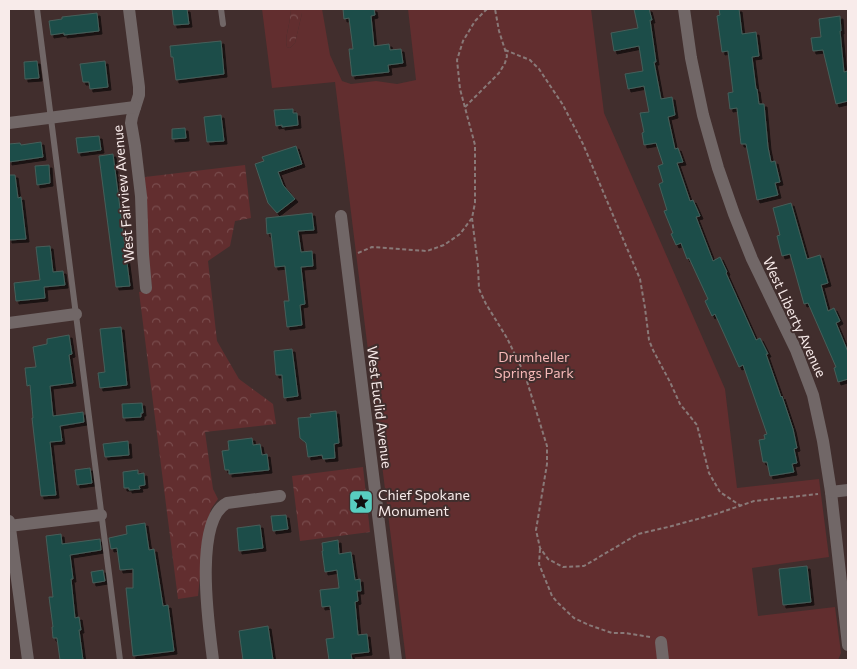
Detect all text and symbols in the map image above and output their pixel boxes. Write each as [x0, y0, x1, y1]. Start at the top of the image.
street label: West Fairview Avenue [109, 124, 137, 264]
street label: West Liberty Avenue [760, 254, 830, 380]
street label: West Euclid Avenue [364, 345, 396, 469]
park label: Drumheller Springs Park [494, 348, 574, 381]
place label: Chief Spokane Monument [378, 486, 470, 519]
place icon: Chief Spokane Monument [348, 489, 374, 515]

